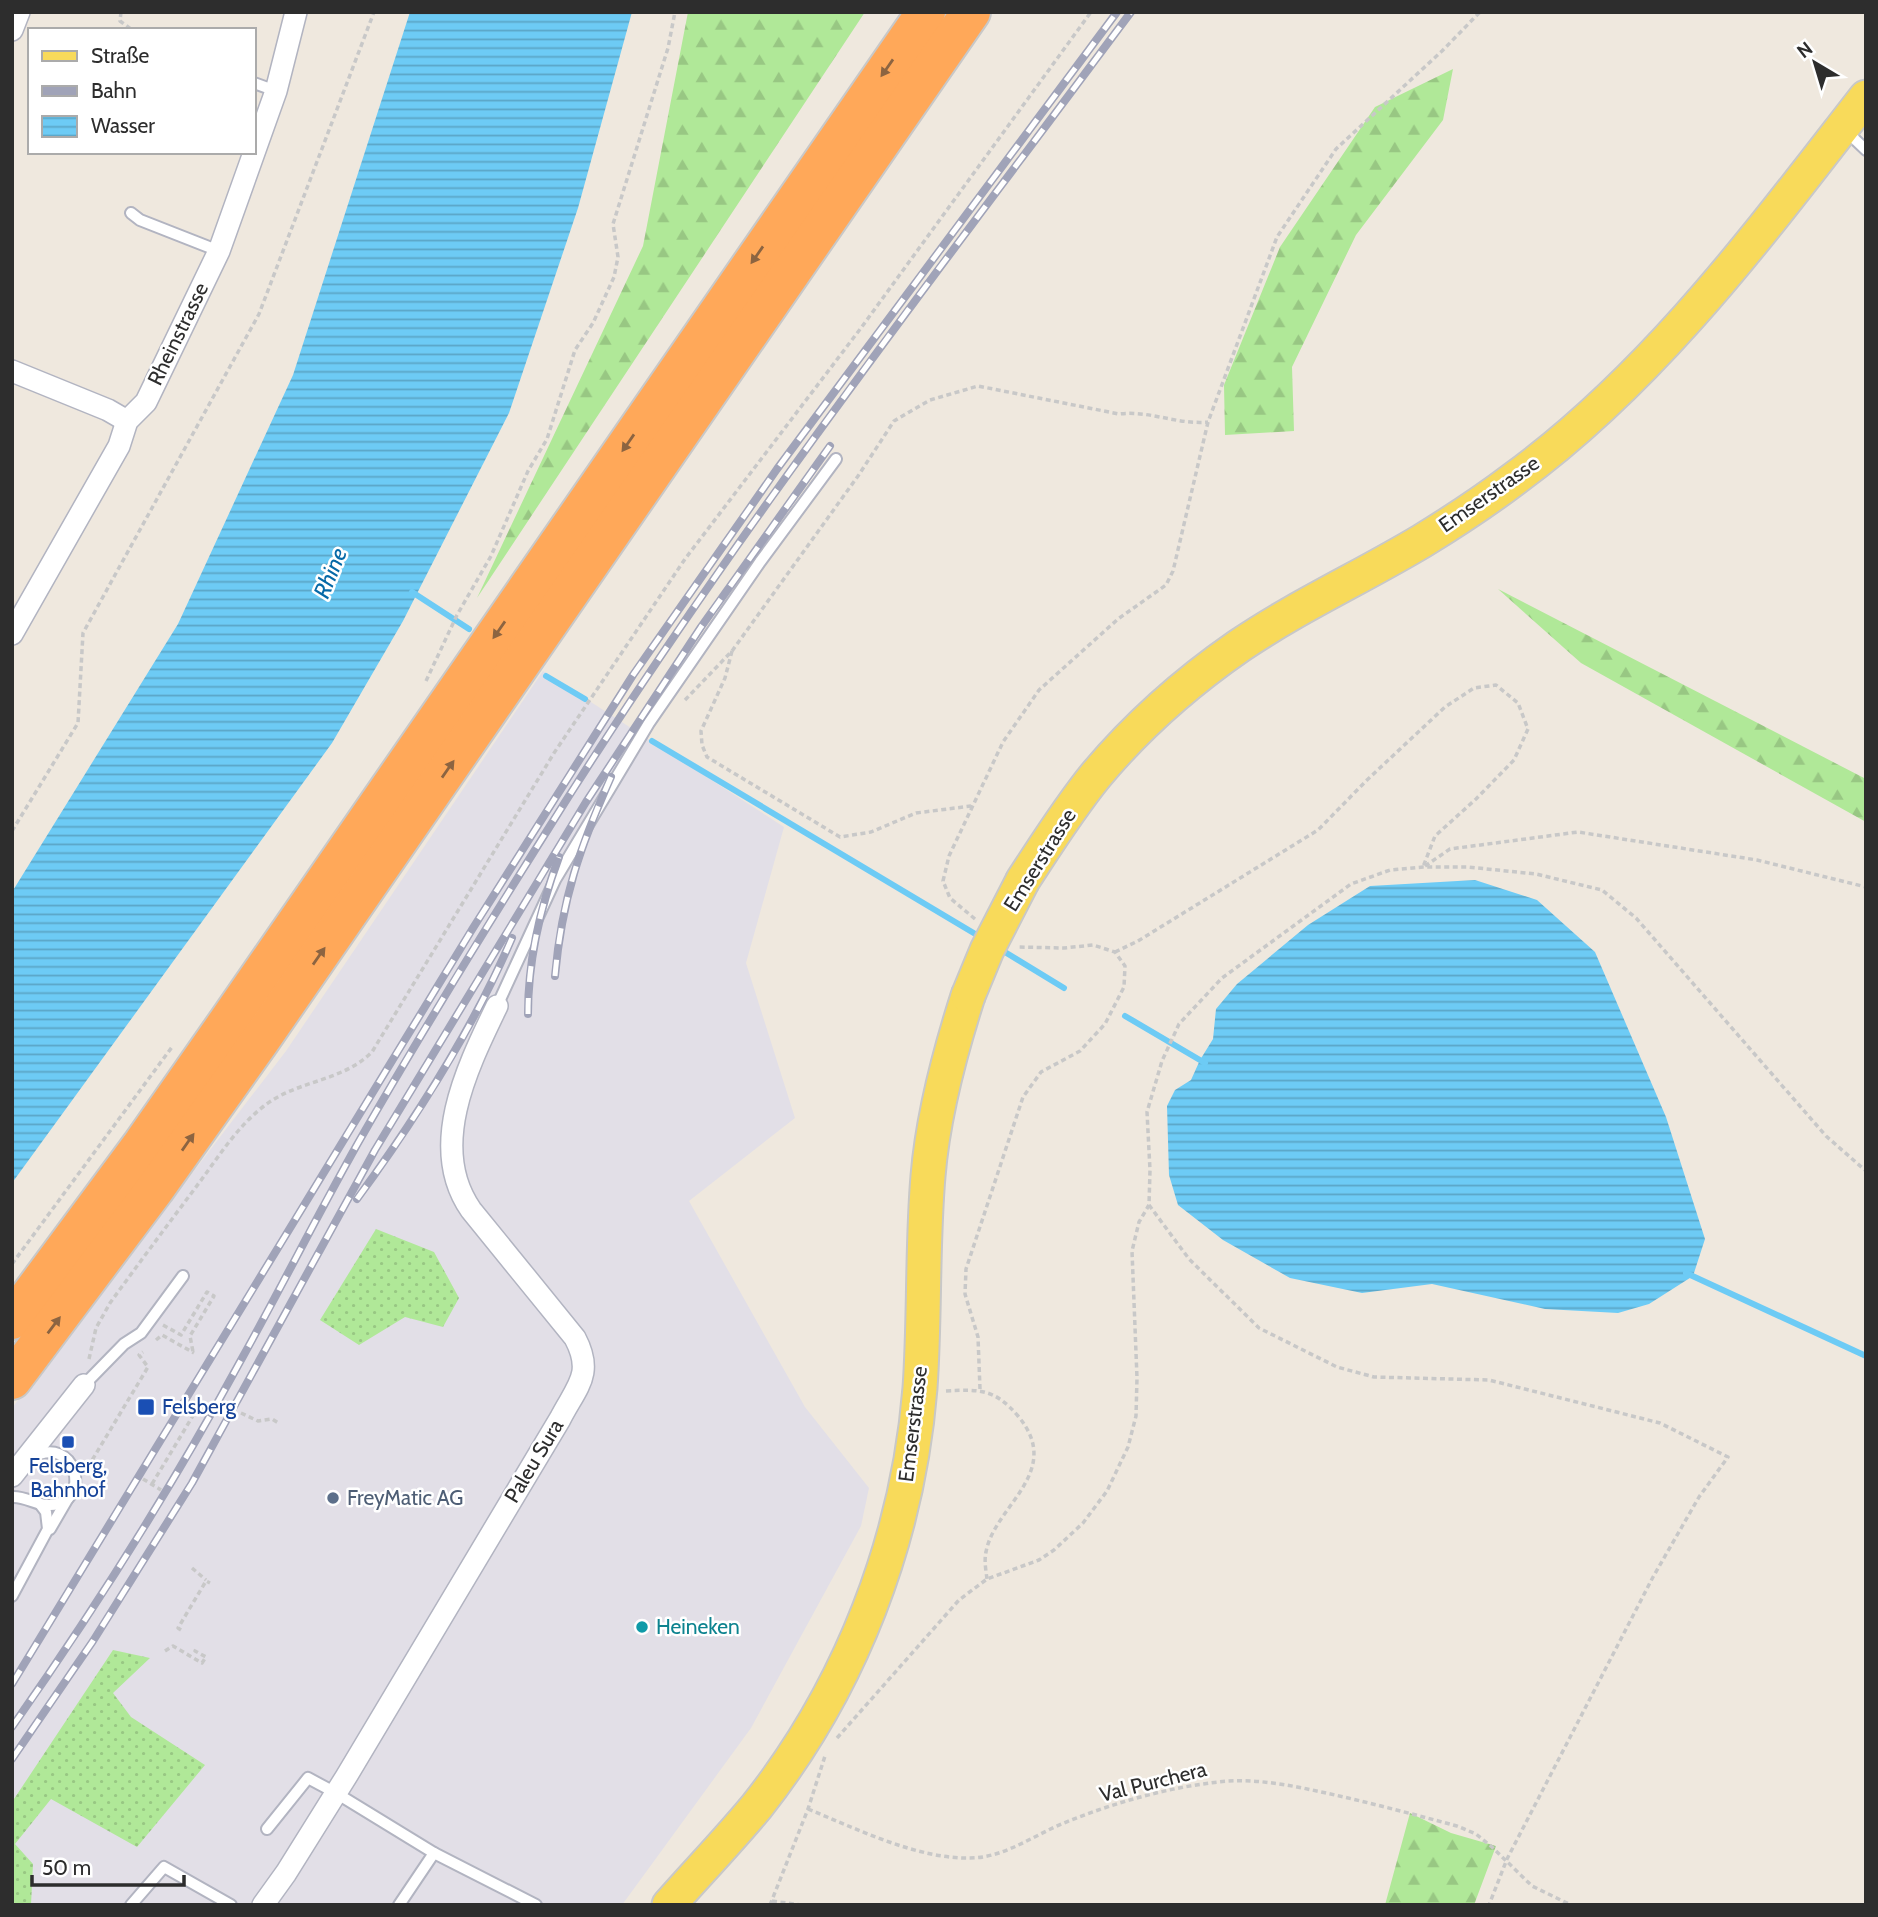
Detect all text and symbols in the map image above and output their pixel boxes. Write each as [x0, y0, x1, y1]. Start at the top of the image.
legend [28, 28, 256, 154]
north arrow [1780, 28, 1850, 98]
text: N [1792, 37, 1817, 63]
text: Straße [91, 43, 150, 68]
one-way arrow [880, 59, 894, 77]
text: Bahn [91, 78, 137, 103]
text: Wasser [91, 113, 155, 138]
one-way arrow [751, 246, 764, 265]
street label: Rheinstrasse [142, 278, 213, 389]
one-way arrow [621, 434, 635, 452]
street label: Emserstrasse [1434, 450, 1544, 537]
water label: Rhine [307, 544, 353, 602]
one-way arrow [492, 621, 506, 639]
one-way arrow [441, 760, 455, 778]
street label: Emserstrasse [998, 804, 1081, 916]
one-way arrow [312, 947, 326, 965]
one-way arrow [181, 1133, 195, 1151]
one-way arrow [46, 1317, 61, 1335]
street label: Emserstrasse [893, 1364, 932, 1483]
place label: Felsberg [162, 1394, 236, 1419]
marker: Felsberg [136, 1397, 156, 1417]
street label: Paleu Sura [499, 1415, 568, 1507]
marker: Felsberg, Bahnhof [60, 1434, 76, 1450]
place label: Felsberg, Bahnhof [29, 1453, 107, 1502]
place label: FreyMatic AG [347, 1485, 464, 1510]
marker: FreyMatic AG [325, 1490, 341, 1506]
place label: Heineken [656, 1614, 740, 1639]
marker: Heineken [634, 1619, 650, 1635]
street label: Val Purchera [1097, 1756, 1209, 1807]
scale bar [32, 1843, 184, 1887]
text: 50 m [42, 1855, 91, 1880]

